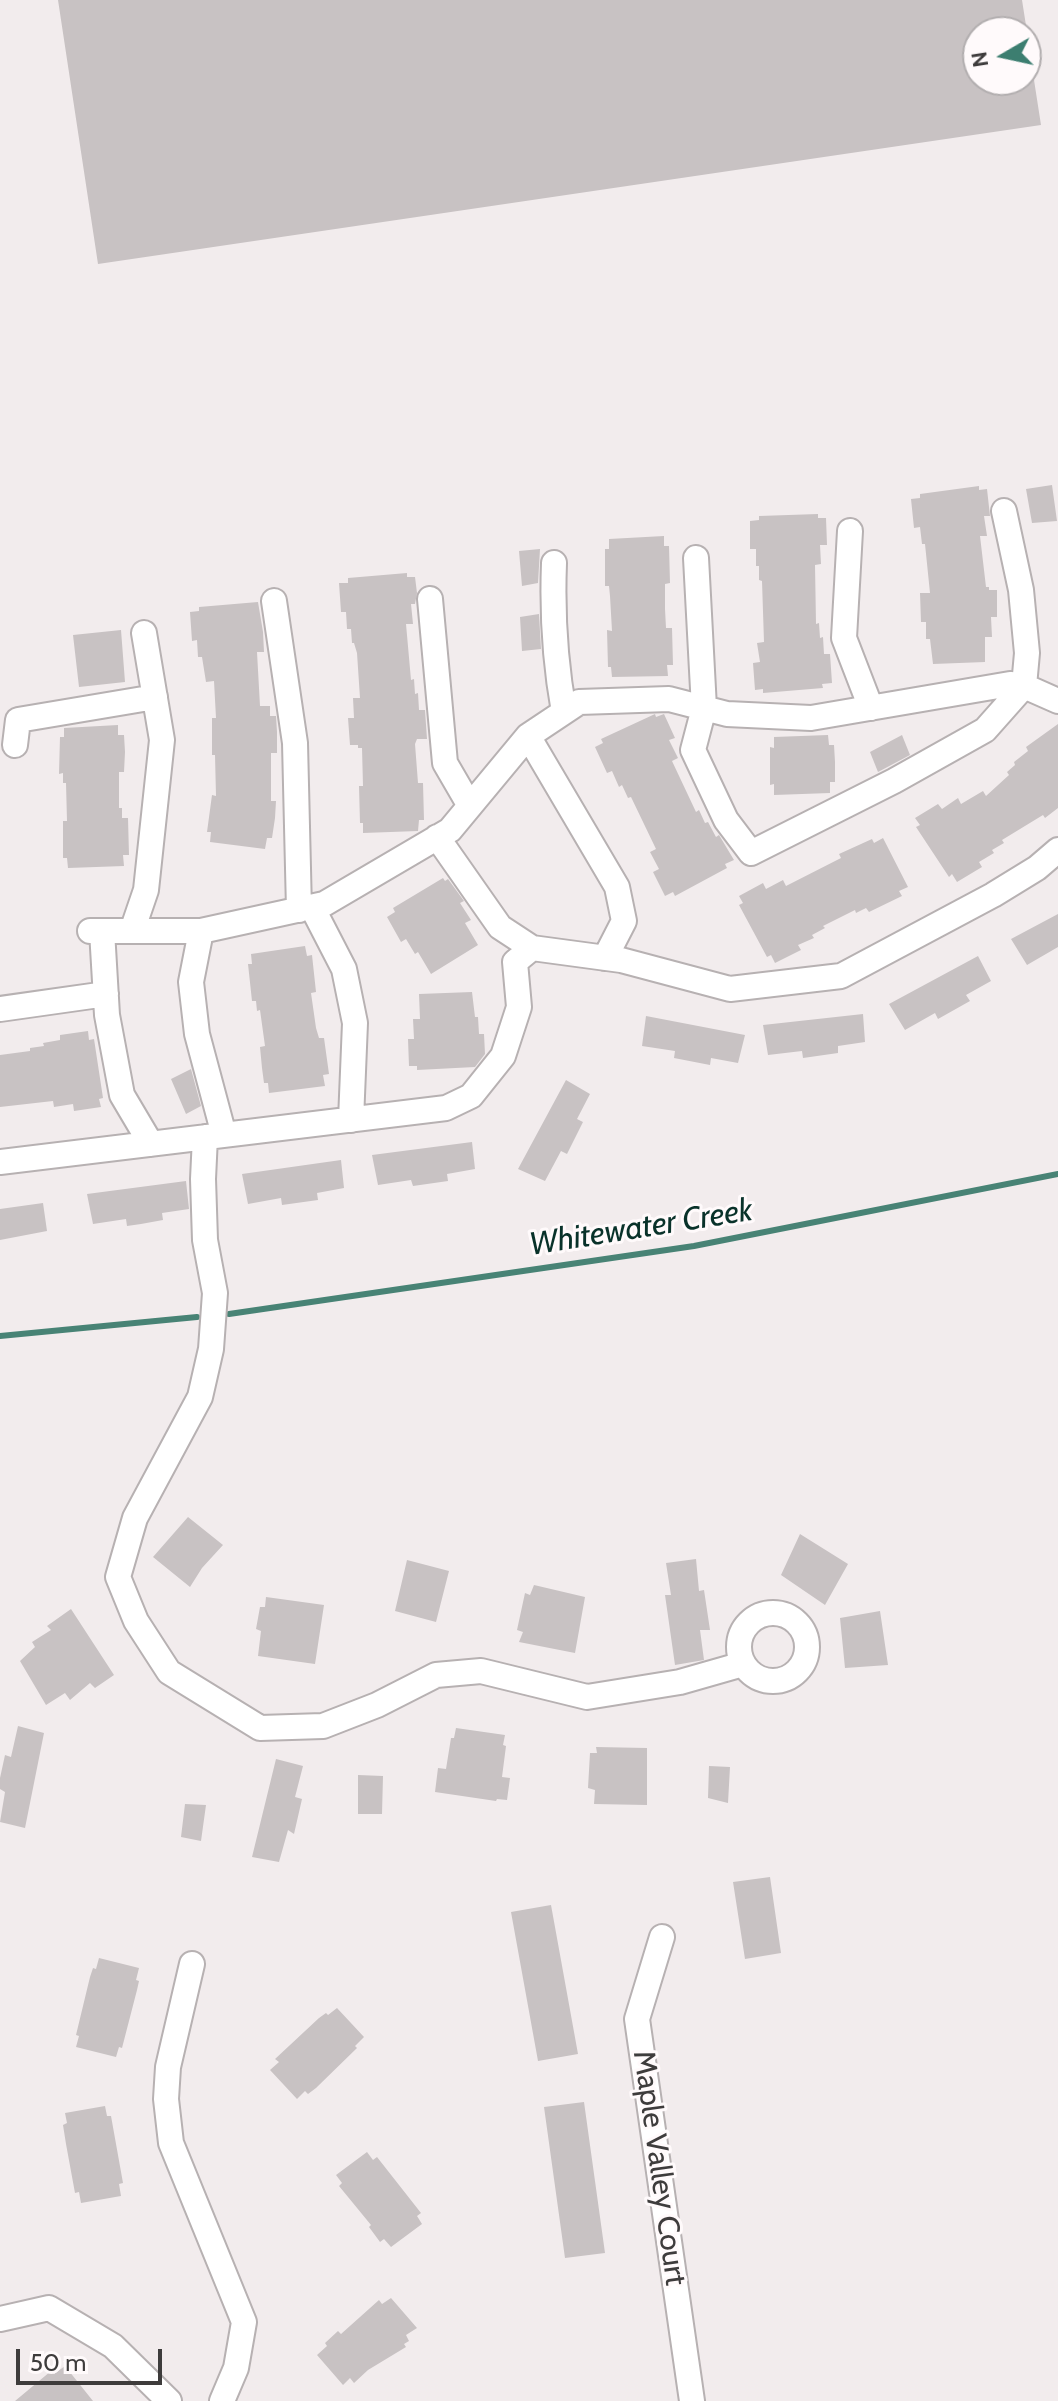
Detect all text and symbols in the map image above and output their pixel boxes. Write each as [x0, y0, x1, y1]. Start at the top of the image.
north arrow [962, 16, 1042, 96]
text: N [965, 50, 994, 69]
water label: Whitewater Creek [527, 1191, 755, 1265]
street label: Maple Valley Court [625, 2048, 693, 2288]
scale bar [20, 2333, 166, 2383]
text: 50 m [30, 2348, 86, 2377]

